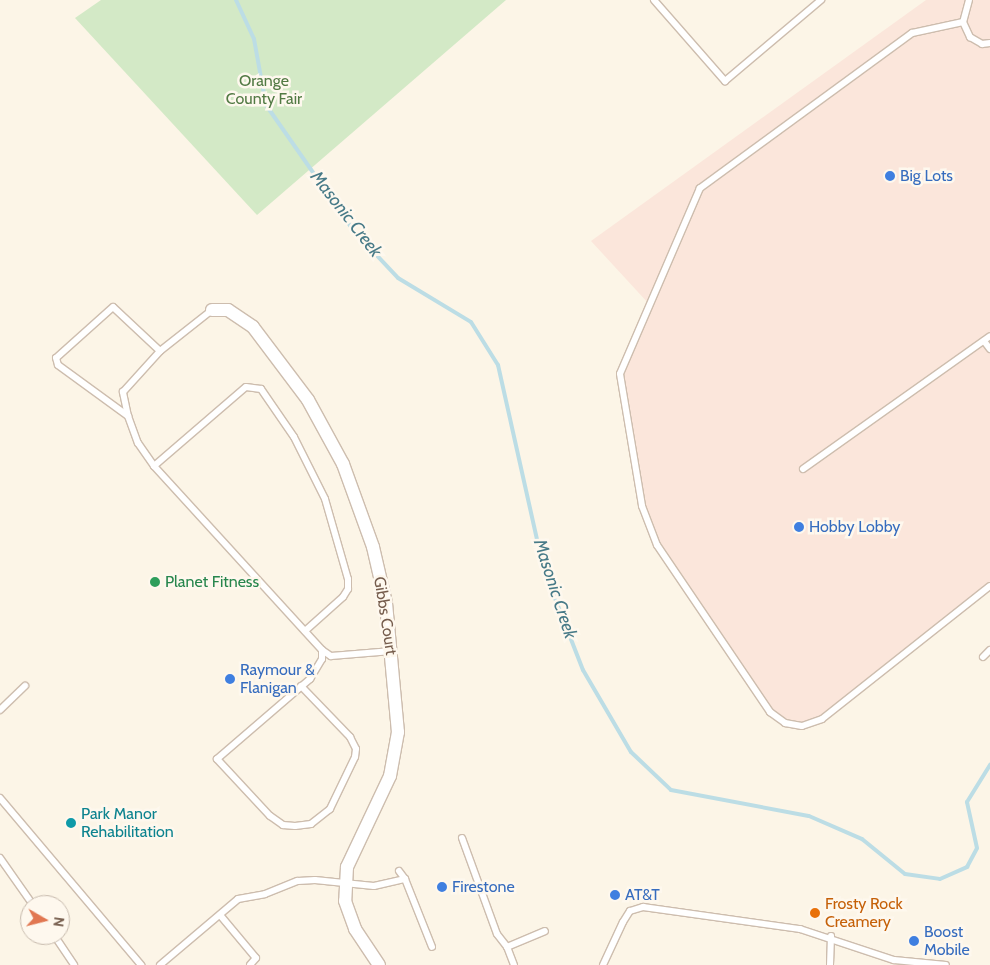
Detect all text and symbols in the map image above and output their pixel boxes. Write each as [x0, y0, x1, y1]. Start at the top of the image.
park label: Orange County Fair [226, 71, 302, 109]
place label: Big Lots [900, 166, 953, 186]
water label: Masonic Creek [306, 167, 386, 261]
marker: Big Lots [884, 170, 896, 182]
place label: Hobby Lobby [809, 517, 900, 537]
marker: Hobby Lobby [793, 521, 805, 533]
water label: Masonic Creek [529, 536, 581, 642]
place label: Planet Fitness [165, 572, 259, 592]
street label: Gibbs Court [369, 575, 401, 657]
marker: Planet Fitness [149, 576, 161, 588]
place label: Raymour & Flanigan [240, 660, 315, 698]
marker: Raymour & Flanigan [224, 673, 236, 685]
place label: Park Manor Rehabilitation [81, 804, 174, 842]
marker: Park Manor Rehabilitation [65, 817, 77, 829]
place label: Firestone [452, 877, 515, 897]
marker: Firestone [436, 881, 448, 893]
place label: AT&T [625, 885, 660, 905]
marker: AT&T [609, 889, 621, 901]
place label: Frosty Rock Creamery [825, 894, 903, 932]
north arrow [20, 895, 70, 945]
marker: Frosty Rock Creamery [809, 907, 821, 919]
text: N [49, 916, 68, 928]
place label: Boost Mobile [924, 922, 970, 960]
marker: Boost Mobile [908, 935, 920, 947]

